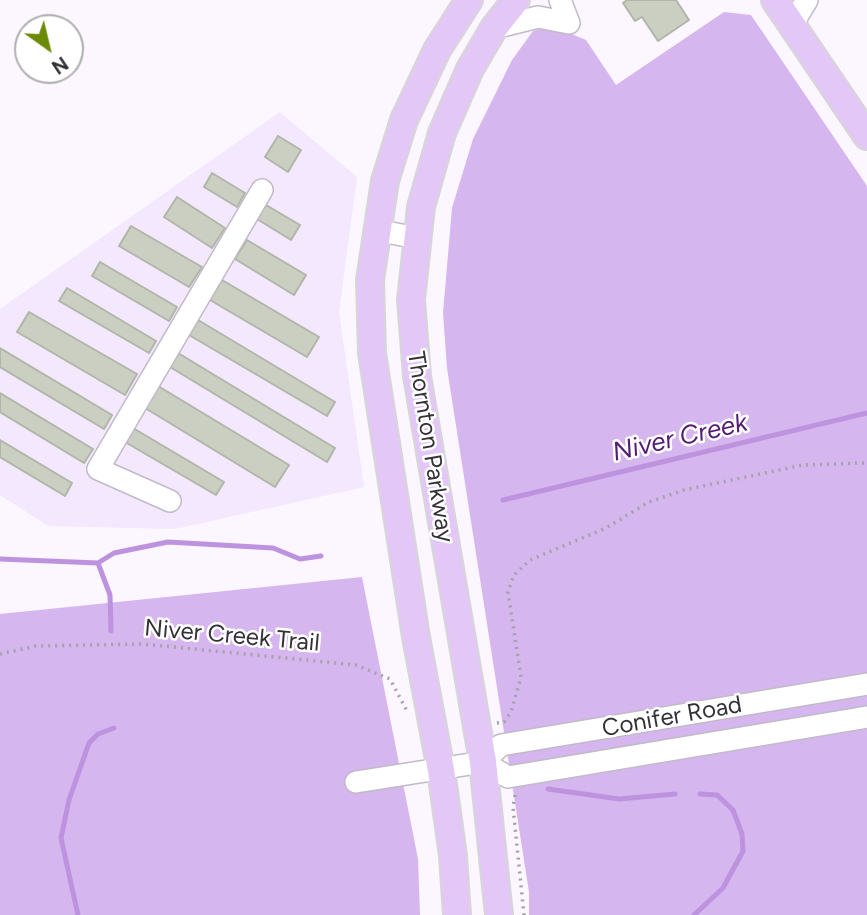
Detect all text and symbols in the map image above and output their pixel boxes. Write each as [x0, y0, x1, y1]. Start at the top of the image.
north arrow [14, 14, 84, 84]
text: N [47, 52, 72, 79]
street label: Thornton Parkway [401, 349, 459, 545]
water label: Niver Creek [609, 407, 751, 469]
street label: Niver Creek Trail [143, 614, 321, 658]
street label: Conifer Road [600, 691, 744, 743]

